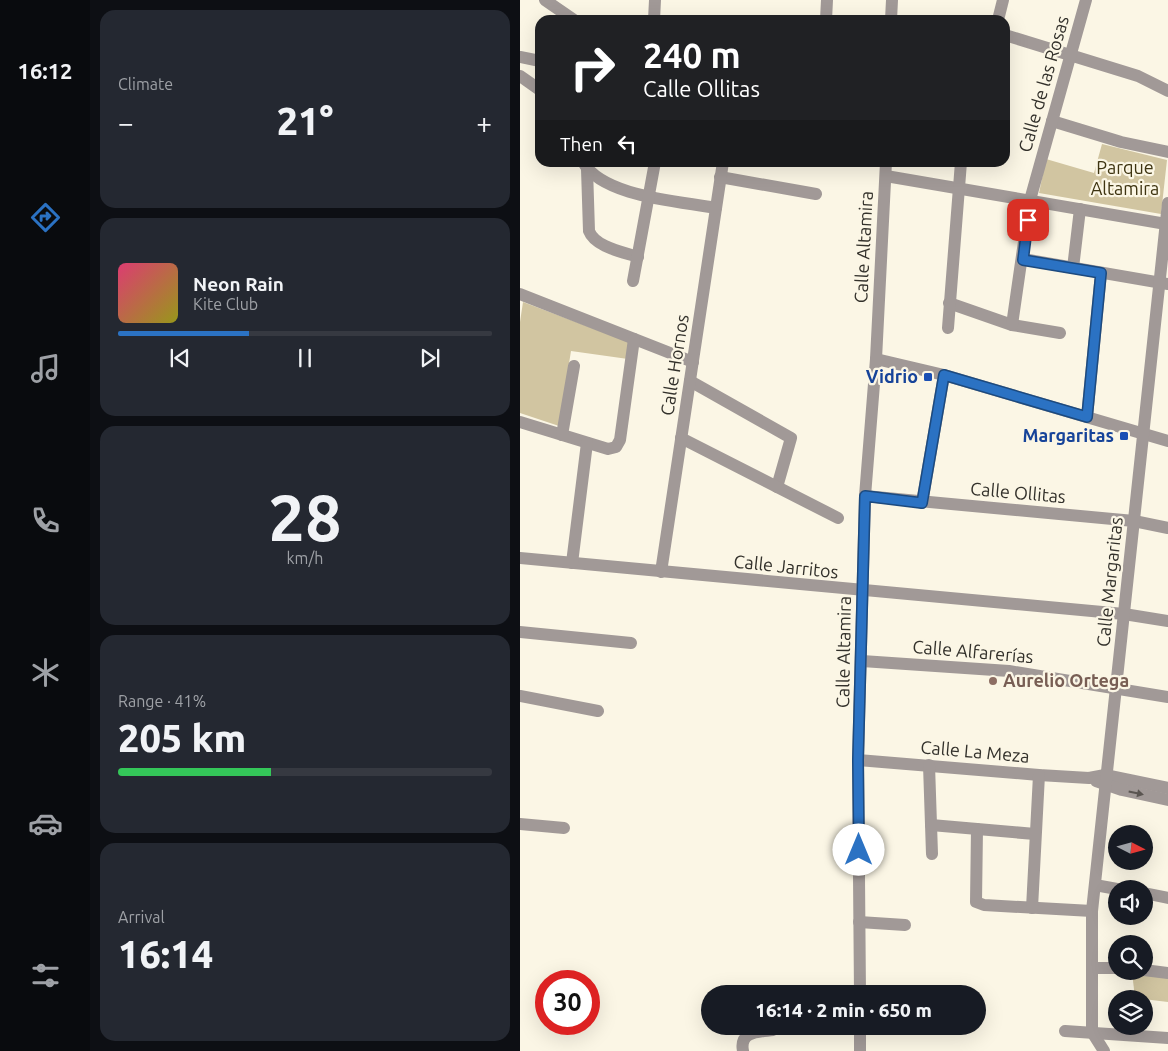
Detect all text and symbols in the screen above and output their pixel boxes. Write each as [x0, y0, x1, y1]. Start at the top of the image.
street label: Calle de las Rosas [1014, 13, 1072, 154]
icon: right [560, 35, 625, 100]
text: 240 m [643, 35, 741, 75]
text: 16:12 [17, 58, 73, 83]
text: Climate [118, 75, 173, 93]
text: Calle Ollitas [643, 76, 760, 101]
text: 21° [277, 100, 333, 142]
text: − [118, 107, 134, 138]
text: + [476, 107, 492, 138]
icon: left [613, 130, 641, 158]
text: Then [560, 133, 603, 155]
park label: Parque Altamira [1091, 157, 1159, 198]
street label: Calle Altamira [850, 190, 876, 304]
pin [1007, 199, 1049, 241]
icon: directions [28, 200, 63, 235]
icon: arrive [1014, 206, 1042, 234]
text: Neon Rain [193, 273, 284, 295]
text: Kite Club [193, 295, 258, 313]
street label: Calle Hornos [656, 313, 692, 417]
icon: previous [166, 344, 194, 372]
icon: pause [291, 344, 319, 372]
icon: next [416, 344, 444, 372]
icon: music [28, 351, 63, 386]
place label: Vidrio [866, 366, 918, 386]
marker: Vidrio [922, 371, 934, 383]
place label: Margaritas [1022, 425, 1114, 445]
marker: Margaritas [1118, 430, 1130, 442]
street label: Calle Ollitas [970, 478, 1067, 506]
text: 28 [268, 480, 342, 553]
icon: phone [28, 503, 63, 538]
street label: Calle Margaritas [1092, 516, 1126, 648]
text: km/h [287, 549, 323, 567]
street label: Calle Jarritos [733, 551, 840, 581]
street label: Calle Altamira [832, 596, 854, 708]
street label: Calle Alfarerías [912, 636, 1035, 666]
icon: climate [28, 655, 63, 690]
place label: Aurelio Ortega [1003, 670, 1129, 690]
marker: Aurelio Ortega [987, 675, 999, 687]
text: Range · 41% [118, 692, 206, 710]
text: 205 km [118, 717, 246, 759]
street label: Calle La Meza [920, 736, 1030, 766]
one-way arrow [1128, 789, 1144, 797]
icon: car [28, 806, 63, 841]
position arrow [832, 823, 884, 875]
north arrow [1108, 825, 1152, 870]
map controls [1108, 825, 1153, 1035]
button: sound [1108, 880, 1153, 925]
text: Arrival [118, 908, 165, 926]
text: 16:14 [118, 933, 213, 975]
button: search [1108, 935, 1153, 980]
icon: filters [28, 958, 63, 993]
speed limit sign: 30 [535, 970, 600, 1035]
button: layers [1108, 990, 1153, 1035]
text: 16:14 · 2 min · 650 m [755, 999, 932, 1021]

